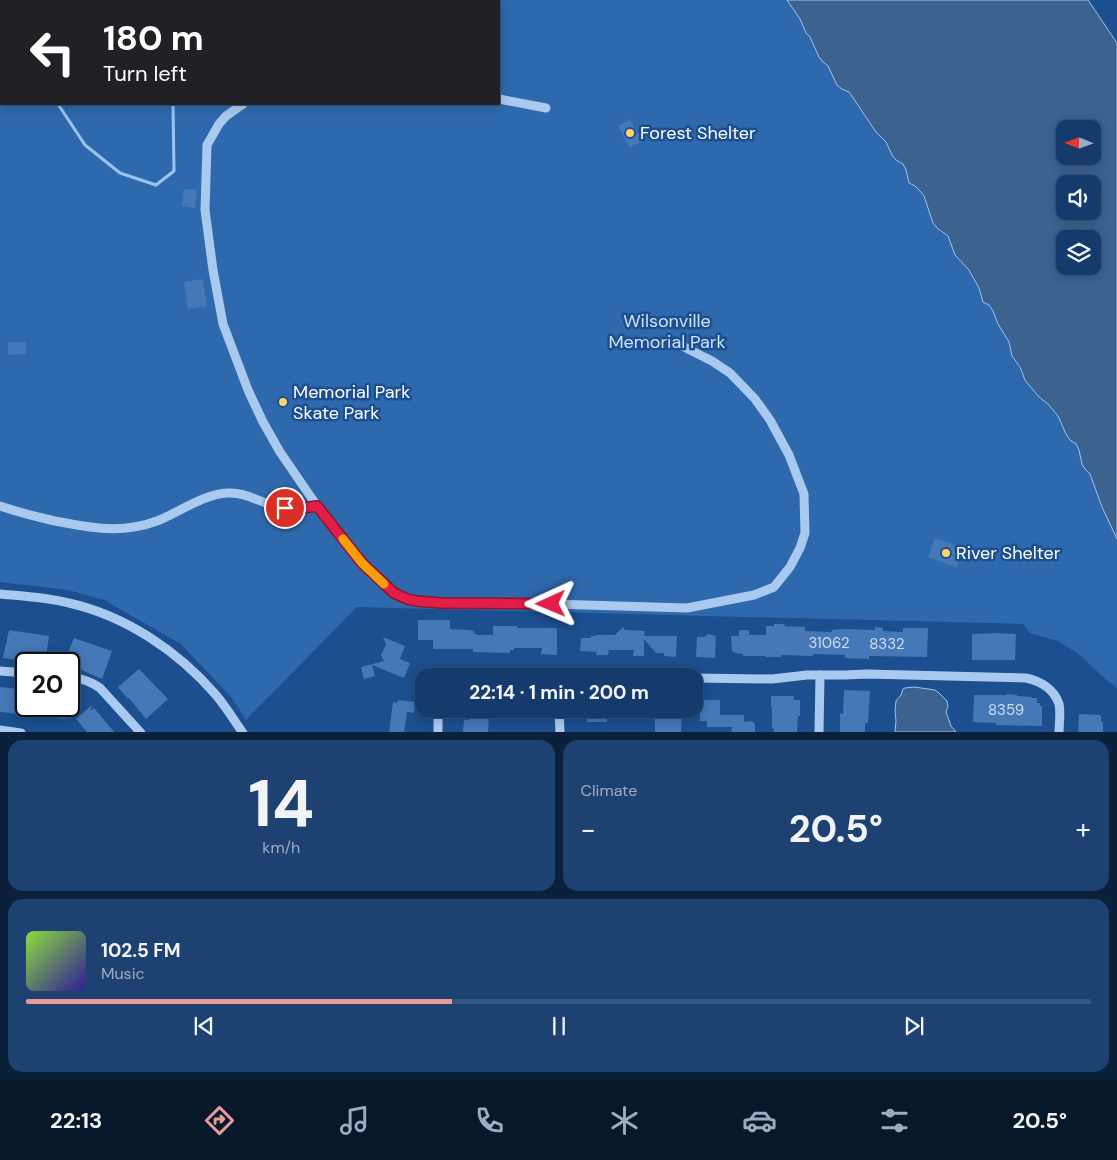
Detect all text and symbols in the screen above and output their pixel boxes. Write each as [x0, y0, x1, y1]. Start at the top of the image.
text: 180 m [103, 15, 204, 61]
icon: left [20, 20, 85, 85]
text: Turn left [103, 59, 187, 88]
north arrow [1056, 120, 1101, 165]
map controls [1056, 120, 1101, 275]
place label: Forest Shelter [640, 121, 756, 145]
marker: Forest Shelter [624, 127, 636, 139]
button: sound [1056, 175, 1101, 220]
button: layers [1056, 230, 1101, 275]
park label: Wilsonville Memorial Park [608, 309, 726, 354]
place label: Memorial Park Skate Park [293, 380, 410, 425]
marker: Memorial Park Skate Park [277, 396, 289, 408]
pin [264, 487, 306, 529]
icon: arrive [271, 494, 299, 522]
place label: River Shelter [956, 541, 1061, 565]
marker: River Shelter [940, 547, 952, 559]
position arrow [524, 577, 576, 629]
house number: 31062 [808, 633, 850, 653]
house number: 8332 [869, 634, 905, 654]
speed limit sign: 20 [15, 652, 80, 717]
text: 22:14 · 1 min · 200 m [469, 680, 649, 705]
house number: 8359 [988, 700, 1024, 720]
text: 14 [248, 762, 314, 846]
text: Climate [581, 780, 637, 801]
text: 20.5° [789, 804, 883, 854]
text: − [581, 811, 596, 848]
text: + [1076, 811, 1091, 848]
text: km/h [262, 837, 300, 858]
text: 102.5 FM [101, 938, 181, 963]
text: Music [101, 963, 145, 984]
icon: previous [190, 1012, 218, 1040]
icon: pause [545, 1012, 573, 1040]
icon: next [900, 1012, 928, 1040]
icon: directions [202, 1103, 237, 1138]
icon: music [337, 1103, 372, 1138]
icon: phone [472, 1103, 507, 1138]
icon: climate [607, 1103, 642, 1138]
icon: car [742, 1103, 777, 1138]
icon: filters [877, 1103, 912, 1138]
text: 22:13 [50, 1106, 102, 1135]
text: 20.5° [1013, 1106, 1067, 1135]

